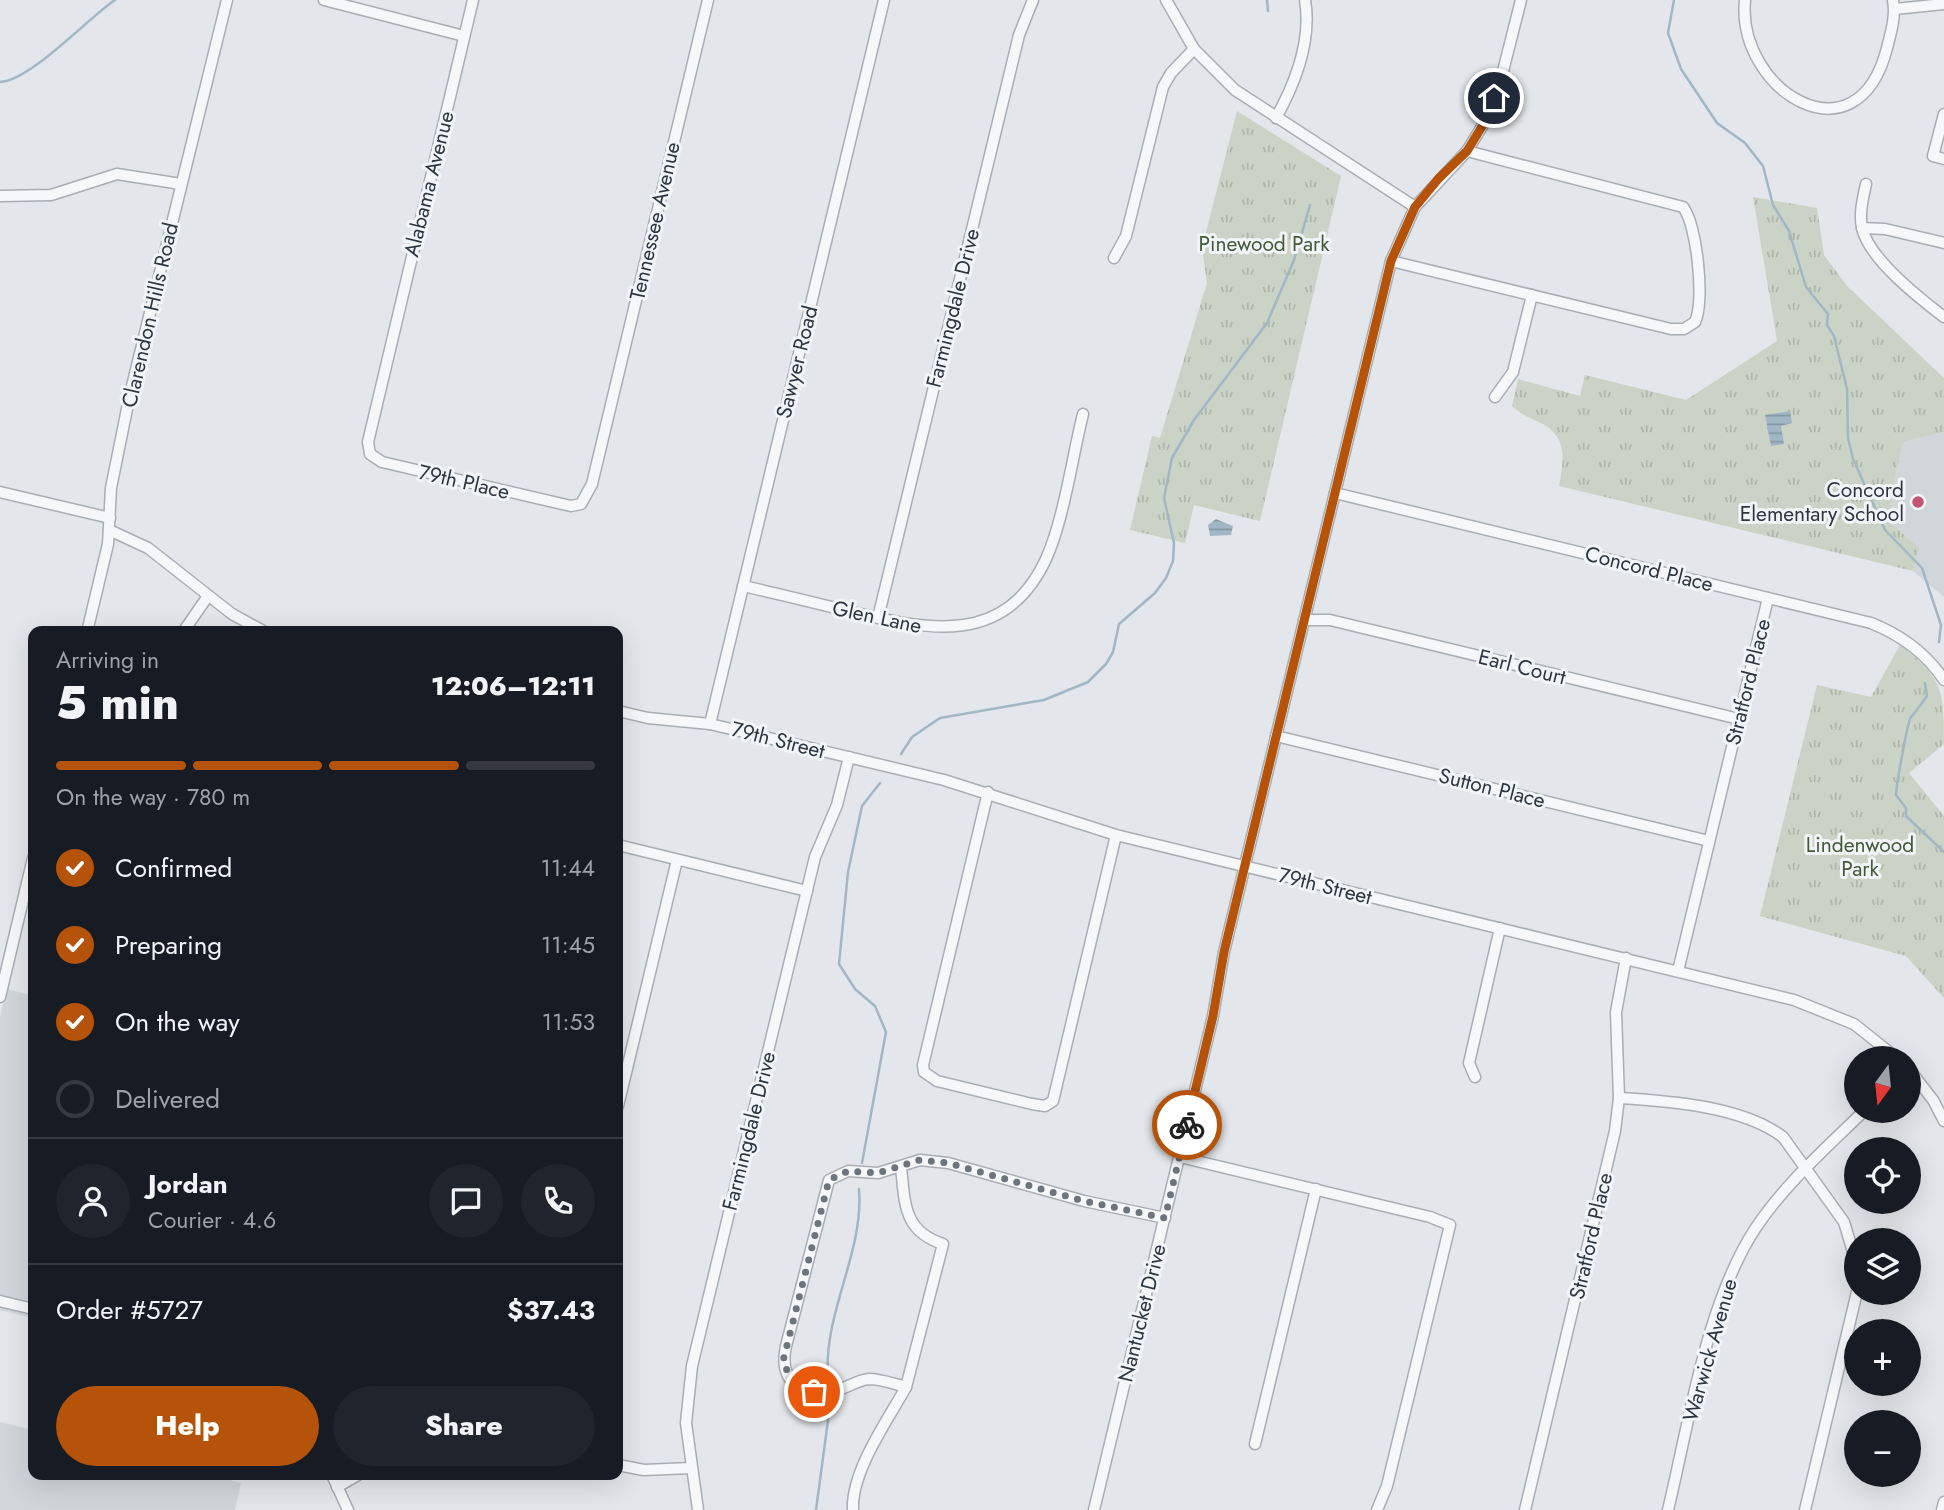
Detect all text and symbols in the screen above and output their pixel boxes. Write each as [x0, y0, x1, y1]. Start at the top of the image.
pin [1464, 68, 1524, 128]
icon: home [1475, 79, 1513, 117]
street label: Alabama Avenue [396, 108, 462, 260]
street label: Tennessee Avenue [622, 139, 688, 303]
street label: Clarendon Hills Road [114, 220, 186, 410]
street label: Farmingdale Drive [919, 225, 987, 391]
park label: Pinewood Park [1198, 229, 1330, 259]
street label: Sawyer Road [769, 303, 825, 421]
street label: 79th Place [415, 457, 513, 507]
place label: Concord Elementary School [1740, 475, 1904, 529]
marker: Concord Elementary School [1910, 494, 1926, 510]
street label: Concord Place [1582, 539, 1716, 599]
street label: Glen Lane [830, 593, 925, 641]
street label: Stratford Place [1718, 616, 1778, 748]
street label: Earl Court [1475, 642, 1569, 692]
text: Arriving in [56, 643, 159, 677]
text: 12:06–12:11 [431, 667, 595, 705]
text: 5 min [56, 670, 179, 736]
street label: 79th Street [728, 714, 828, 766]
street label: Sutton Place [1436, 760, 1549, 816]
text: On the way · 780 m [56, 780, 250, 814]
park label: Lindenwood Park [1806, 830, 1914, 884]
icon: check [56, 849, 94, 887]
text: Confirmed [115, 849, 232, 887]
text: 11:44 [541, 851, 595, 885]
street label: 79th Street [1275, 860, 1375, 912]
icon: check [56, 926, 94, 964]
text: Preparing [115, 926, 222, 964]
text: 11:45 [541, 928, 595, 962]
icon: check [56, 1003, 94, 1041]
text: On the way [115, 1003, 240, 1041]
text: 11:53 [542, 1005, 595, 1039]
north arrow [1844, 1046, 1922, 1124]
map controls [1844, 1046, 1921, 1487]
street label: Farmingdale Drive [715, 1048, 783, 1214]
text: Delivered [115, 1080, 220, 1118]
courier [1152, 1090, 1222, 1160]
icon: bike [1168, 1106, 1206, 1144]
button: locate [1844, 1137, 1921, 1214]
button: person [56, 1164, 130, 1238]
button: chat [429, 1164, 503, 1238]
button: phone [521, 1164, 595, 1238]
text: Jordan [148, 1165, 228, 1203]
street label: Stratford Place [1562, 1170, 1620, 1302]
text: Courier · 4.6 [148, 1203, 276, 1237]
button: layers [1844, 1228, 1921, 1305]
street label: Nantucket Drive [1110, 1241, 1174, 1385]
street label: Warwick Avenue [1675, 1275, 1745, 1425]
text: Order #5727 [56, 1291, 203, 1329]
text: $37.43 [507, 1291, 595, 1329]
button: + [1844, 1319, 1921, 1396]
pin [784, 1362, 844, 1422]
icon: bag [795, 1373, 833, 1411]
button: Help [56, 1386, 319, 1466]
button: Share [333, 1386, 595, 1466]
button: − [1844, 1410, 1921, 1487]

